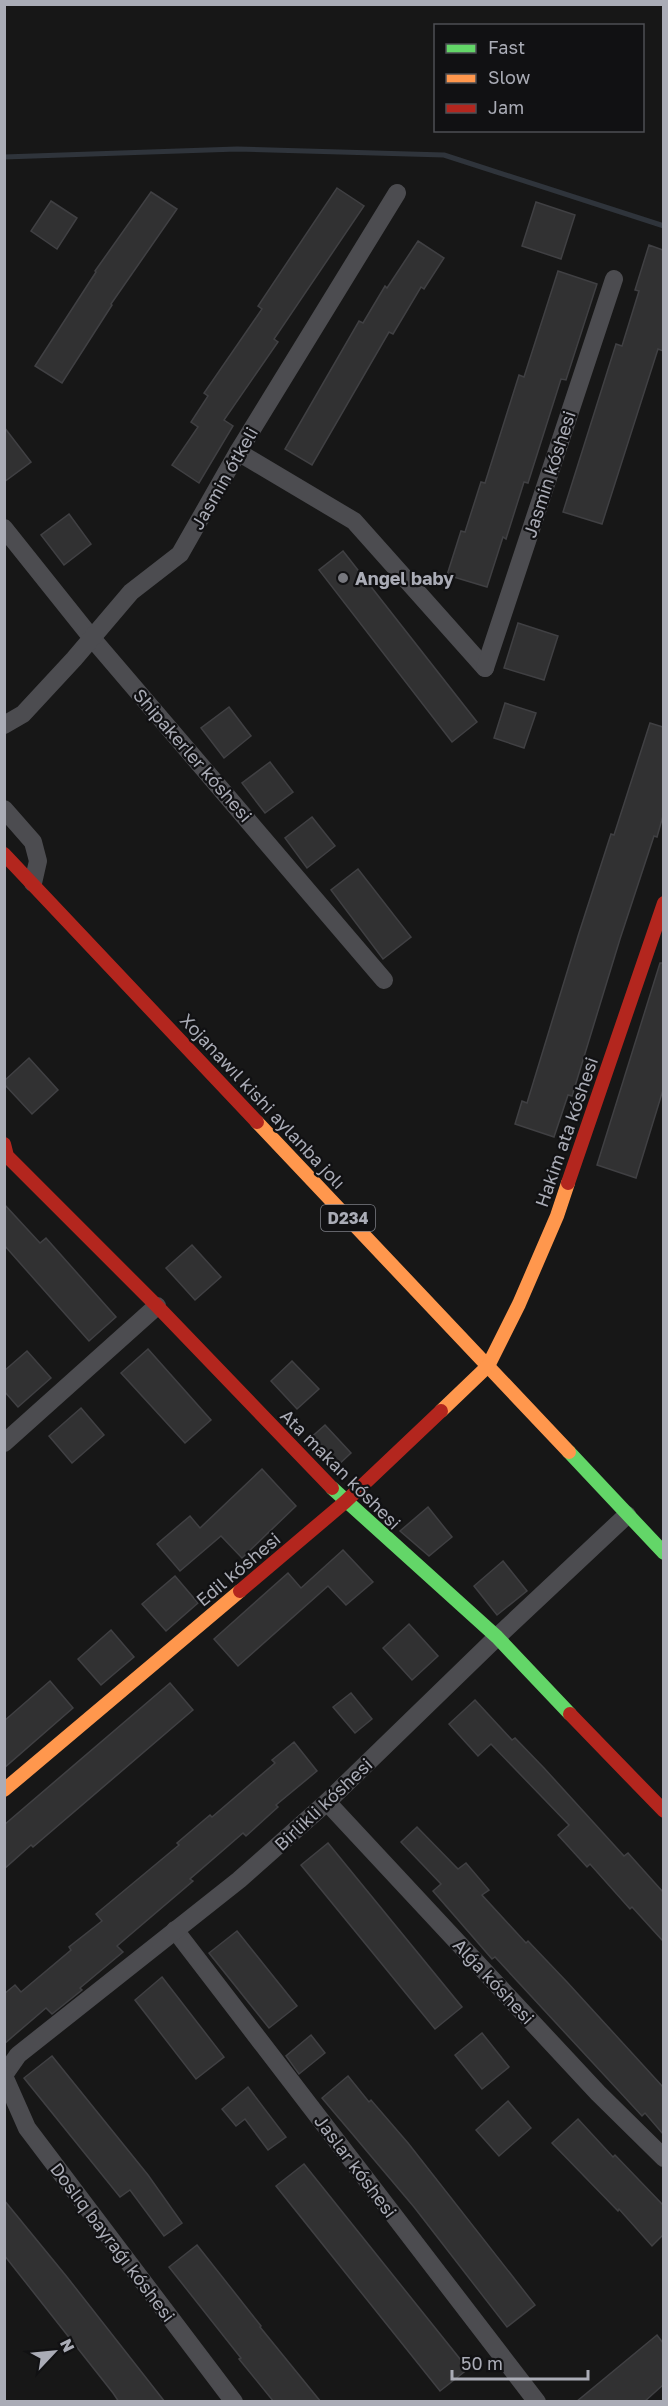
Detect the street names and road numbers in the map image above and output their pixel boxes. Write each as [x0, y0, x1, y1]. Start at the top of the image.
street label: Jasmin kóshesi [518, 408, 580, 540]
street label: Jasmin ótkeli [186, 423, 262, 533]
street label: Shipakerler kóshesi [129, 684, 257, 826]
street label: Xojanawıl kishi aylanba jolı [176, 1009, 350, 1193]
street label: Hakim ata kóshesi [530, 1054, 602, 1210]
road number: D234 [321, 1205, 375, 1231]
street label: Ata makan kóshesi [276, 1404, 406, 1534]
street label: Edil kóshesi [191, 1527, 285, 1611]
street label: Birlikli kóshesi [270, 1753, 376, 1855]
street label: Alǵa kóshesi [449, 1934, 539, 2028]
street label: Jaslar kóshesi [310, 2110, 402, 2222]
street label: Doslıq bayraǵı kóshesi [46, 2158, 180, 2326]

